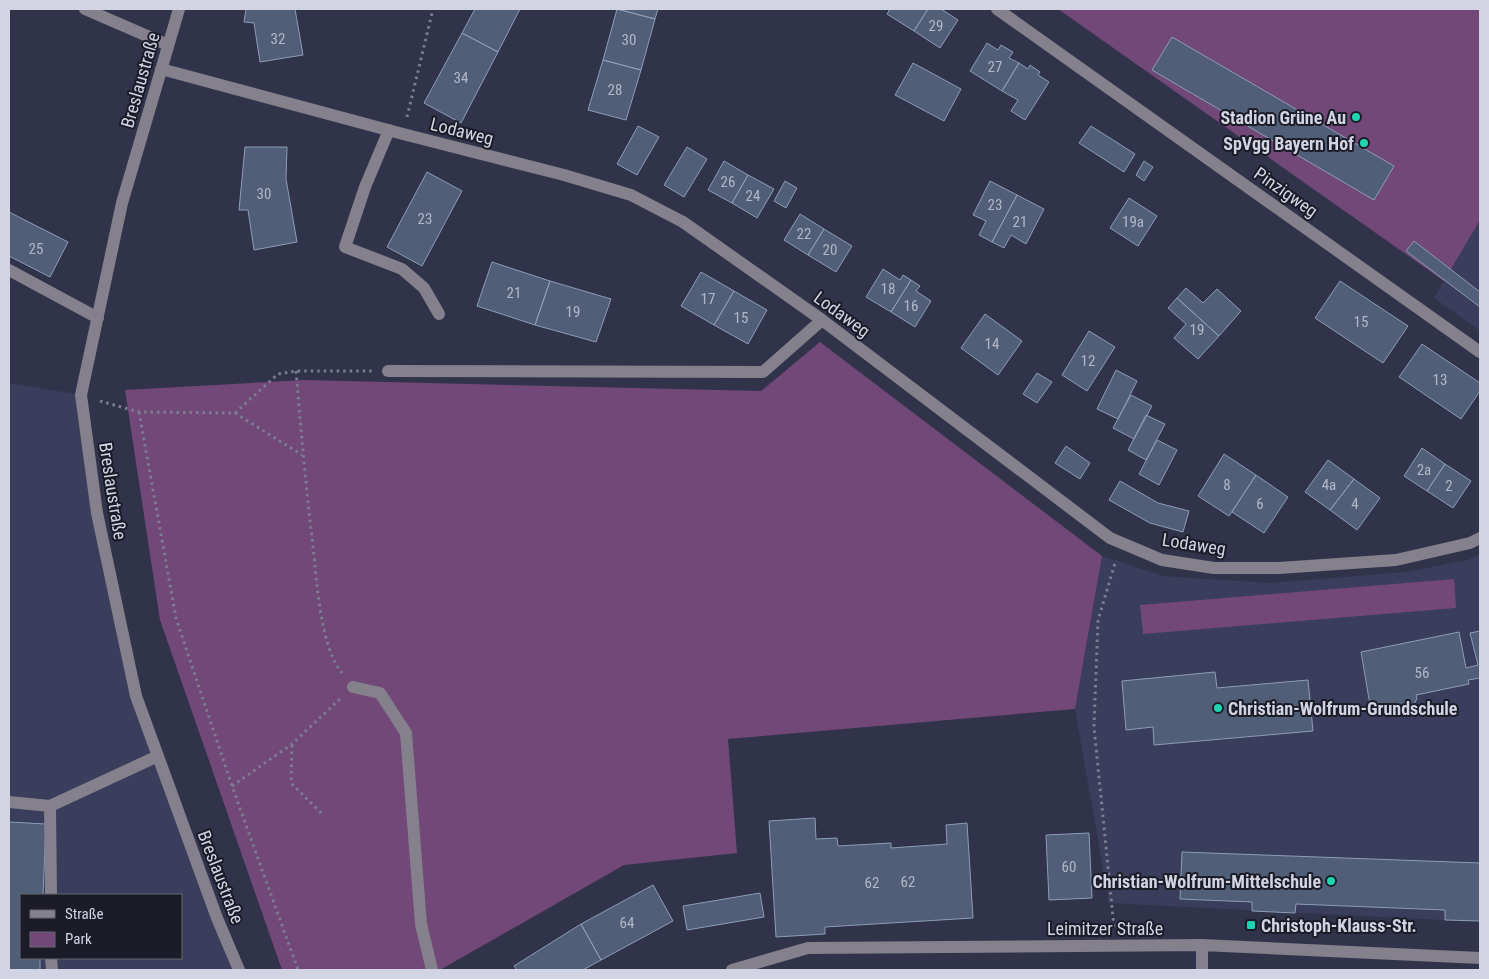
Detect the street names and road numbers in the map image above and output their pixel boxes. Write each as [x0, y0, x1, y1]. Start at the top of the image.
street label: Breslaustraße [116, 30, 164, 130]
street label: Lodaweg [428, 113, 496, 149]
street label: Pinzigweg [1250, 163, 1322, 221]
street label: Lodaweg [810, 287, 874, 341]
street label: Breslaustraße [95, 441, 131, 541]
street label: Lodaweg [1161, 529, 1227, 559]
street label: Breslaustraße [194, 827, 248, 927]
street label: Leimitzer Straße [1047, 918, 1163, 939]

